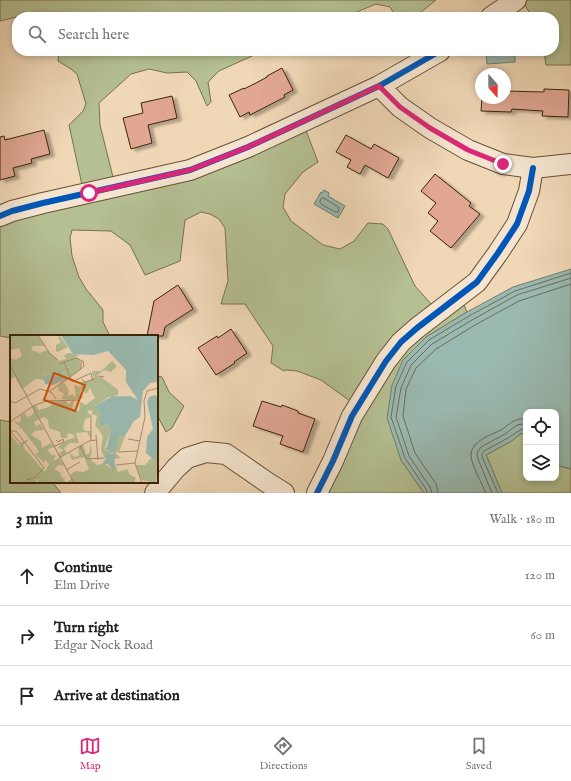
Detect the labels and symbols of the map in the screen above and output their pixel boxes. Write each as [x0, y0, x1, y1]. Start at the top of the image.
north arrow [475, 68, 511, 104]
route end [494, 155, 512, 173]
route start [80, 184, 98, 202]
inset map [10, 335, 158, 483]

